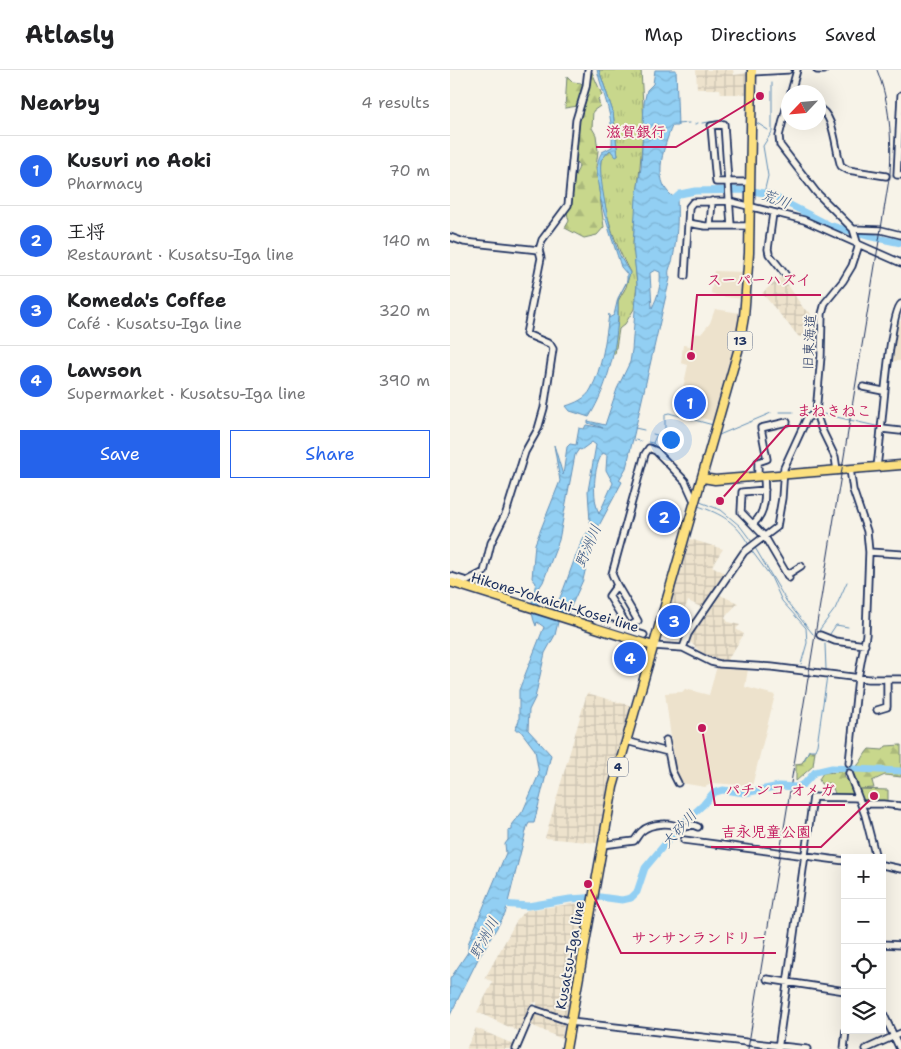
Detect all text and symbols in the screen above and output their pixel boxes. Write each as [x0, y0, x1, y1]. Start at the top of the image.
text: Atlasly [25, 19, 115, 51]
text: Map [645, 23, 683, 47]
text: Directions [711, 23, 797, 47]
text: Saved [825, 23, 876, 47]
north arrow [781, 85, 826, 130]
text: Nearby [20, 89, 100, 117]
text: 4 results [361, 92, 430, 113]
callout: 滋賀銀行 [596, 117, 676, 147]
text: 滋賀銀行 [606, 122, 666, 142]
text: Kusuri no Aoki [67, 148, 211, 173]
text: 1 [32, 160, 40, 181]
text: 70 m [389, 160, 430, 181]
text: Pharmacy [67, 173, 143, 194]
water label: 荒川 [758, 184, 794, 214]
text: 王将 [67, 219, 105, 244]
text: 2 [30, 230, 42, 251]
text: 140 m [383, 230, 430, 251]
text: Restaurant · Kusatsu-Iga line [67, 244, 294, 265]
callout: スーパーハズイ [697, 265, 821, 295]
text: スーパーハズイ [707, 270, 811, 290]
text: Komeda's Coffee [67, 288, 226, 313]
text: 3 [30, 300, 42, 321]
text: 320 m [379, 300, 430, 321]
text: Café · Kusatsu-Iga line [67, 313, 242, 334]
street label: 旧東海道 [799, 314, 819, 370]
road number: 13 [728, 332, 752, 350]
text: Lawson [67, 358, 142, 383]
text: 4 [30, 370, 42, 391]
text: 390 m [378, 370, 430, 391]
text: Supermarket · Kusatsu-Iga line [67, 383, 306, 404]
pin: 1 [674, 384, 706, 422]
callout: まねきねこ [786, 396, 881, 426]
text: まねきねこ [796, 401, 872, 421]
your location [658, 427, 684, 453]
button: Save [20, 430, 220, 478]
button: Share [230, 430, 430, 478]
pin: 2 [648, 498, 680, 536]
water label: 野洲川 [570, 521, 606, 571]
street label: Hikone-Yokaichi-Kosei line [469, 568, 641, 636]
pin: 3 [658, 602, 690, 640]
pin: 4 [614, 639, 646, 677]
road number: 4 [608, 758, 628, 776]
callout: パチンコ オメガ [715, 775, 845, 805]
text: パチンコ オメガ [725, 780, 835, 800]
water label: 大砂川 [657, 806, 701, 852]
callout: 吉永児童公園 [711, 817, 821, 847]
text: 吉永児童公園 [721, 822, 811, 842]
map controls [841, 854, 886, 1034]
button: + [841, 854, 886, 899]
street label: Kusatsu-Iga line [552, 899, 588, 1011]
button: − [841, 899, 886, 944]
water label: 野洲川 [465, 913, 503, 963]
callout: サンサンランドリー [621, 923, 776, 953]
text: サンサンランドリー [631, 928, 767, 948]
button: locate [841, 944, 886, 989]
button: layers [841, 989, 886, 1034]

